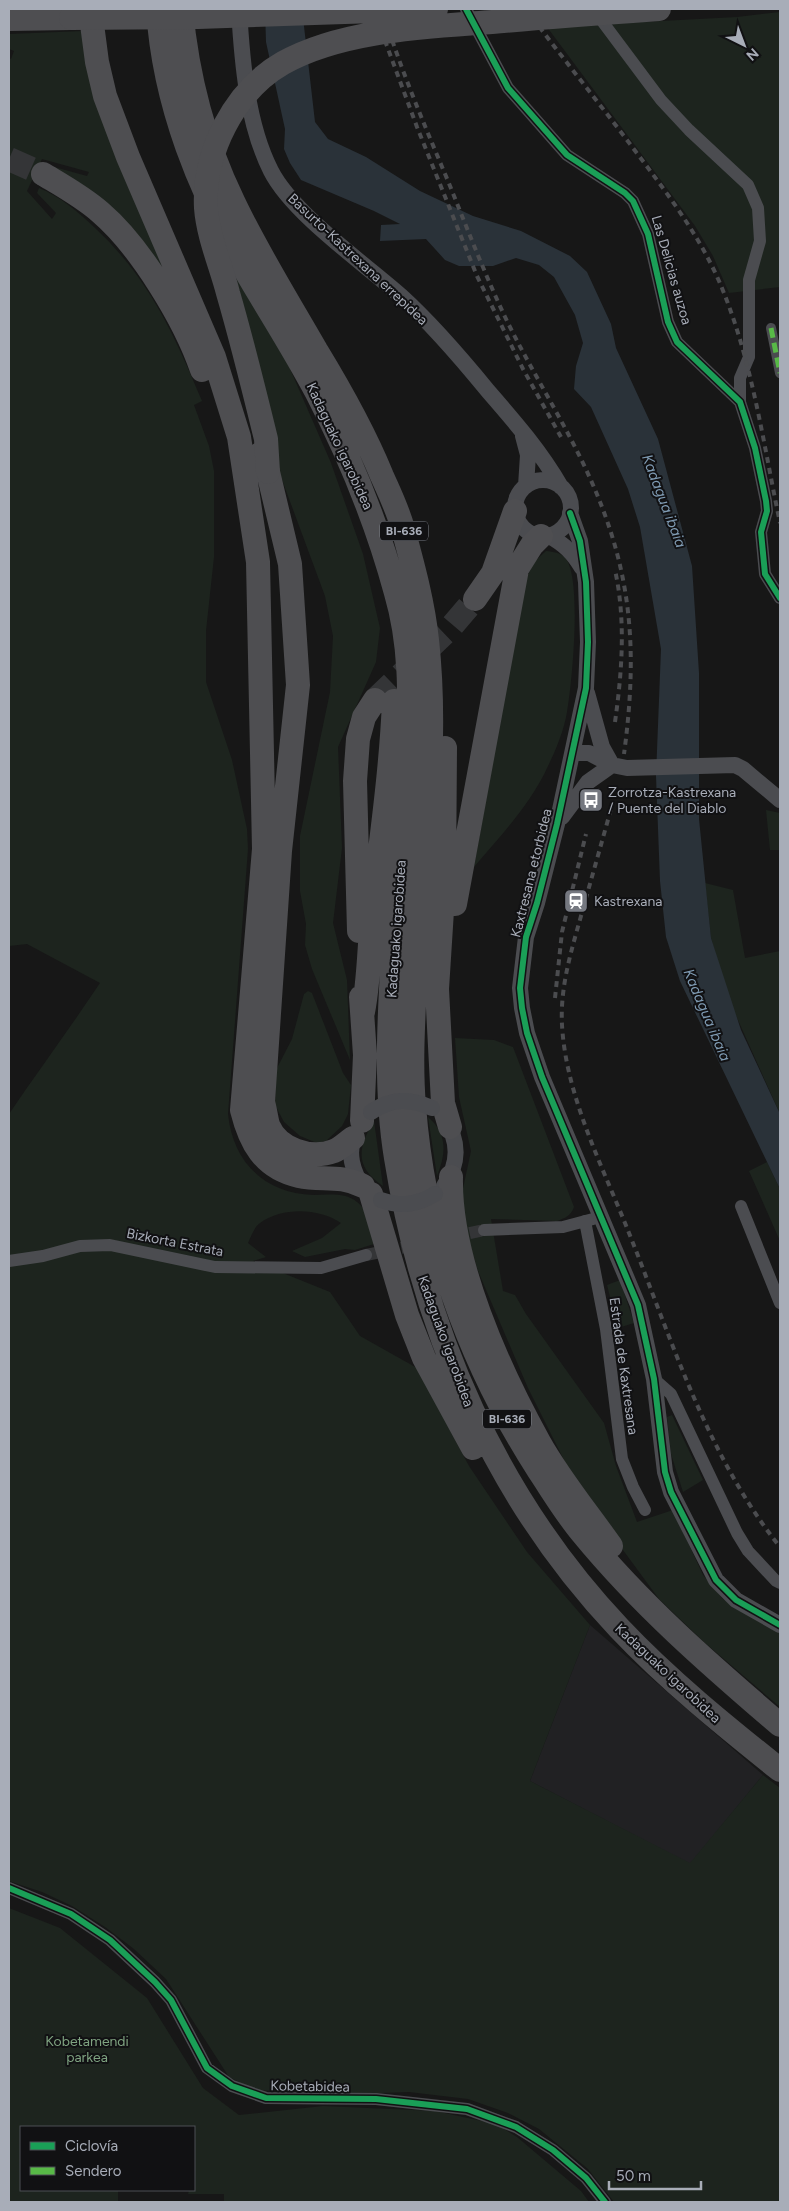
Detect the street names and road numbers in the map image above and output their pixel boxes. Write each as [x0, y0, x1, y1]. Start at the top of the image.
street label: Basurto-Kastrexana errepidea [284, 190, 431, 329]
street label: Las Delicias auzoa [648, 213, 695, 327]
street label: Kadaguako igarobidea [303, 380, 376, 512]
road number: BI-636 [380, 522, 428, 540]
street label: Kaxtresana etorbidea [507, 807, 556, 939]
street label: Kadaguako igarobidea [383, 860, 410, 999]
street label: Bizkorta Estrata [125, 1225, 225, 1260]
street label: Kadaguako igarobidea [414, 1273, 477, 1409]
street label: Estrada de Kaxtresana [605, 1296, 642, 1436]
road number: BI-636 [483, 1410, 531, 1428]
street label: Kadaguako igarobidea [611, 1620, 724, 1727]
street label: Kobetabidea [270, 2077, 350, 2096]

